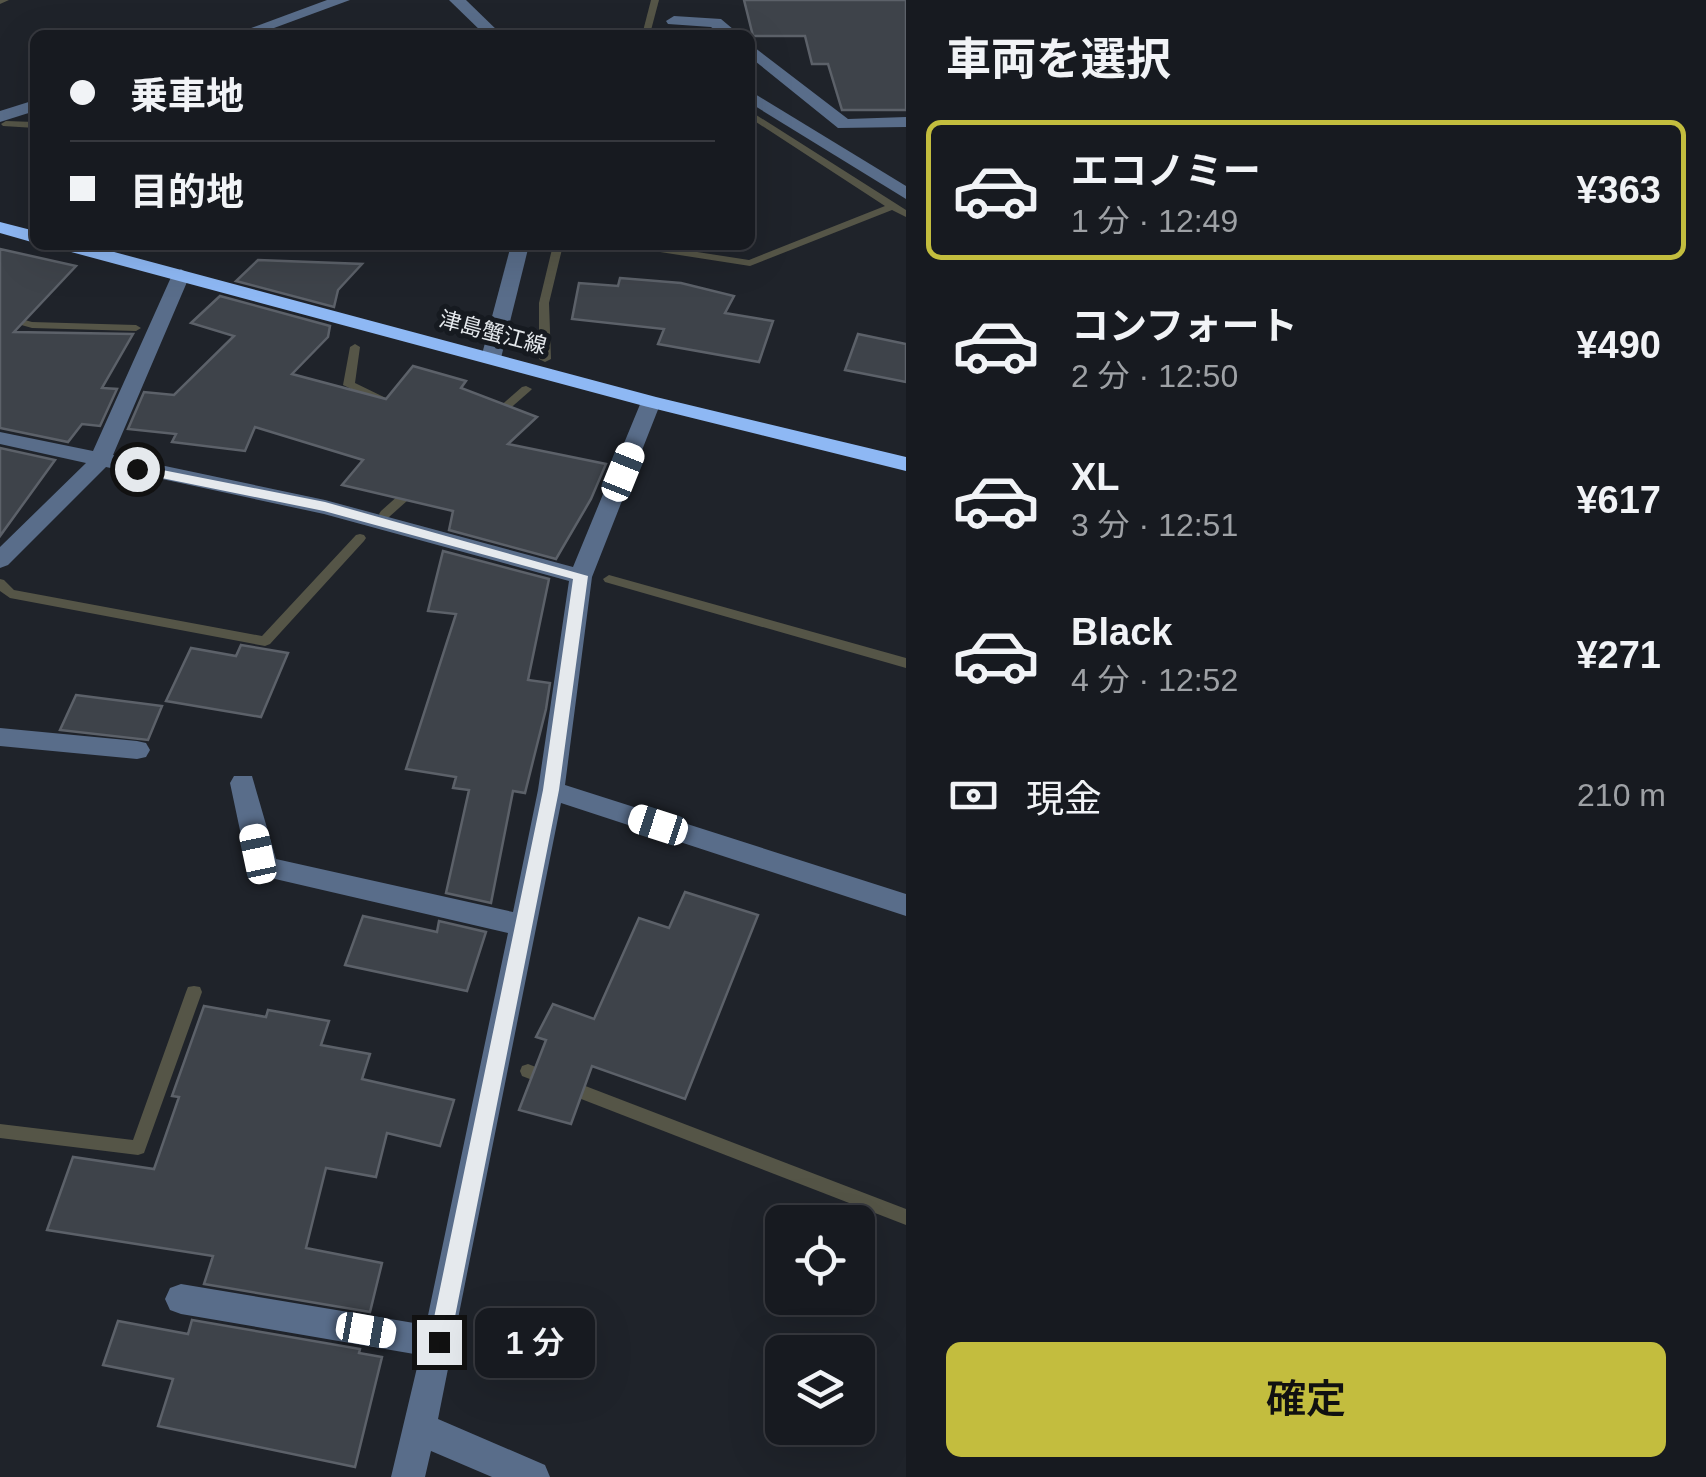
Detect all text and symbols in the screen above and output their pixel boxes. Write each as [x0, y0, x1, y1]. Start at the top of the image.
text: 車両を選択 [946, 34, 1171, 85]
text: 乗車地 [130, 75, 244, 117]
icon: car [951, 145, 1041, 235]
text: エコノミー [1071, 150, 1261, 192]
text: ¥363 [1576, 169, 1661, 211]
text: 目的地 [130, 171, 244, 213]
text: 1 分 · 12:49 [1071, 203, 1238, 239]
icon: car [951, 300, 1041, 390]
text: コンフォート [1071, 305, 1298, 347]
street label: 津島蟹江線 [437, 306, 549, 359]
text: ¥490 [1576, 324, 1661, 366]
text: 2 分 · 12:50 [1071, 358, 1238, 394]
car [598, 439, 648, 505]
route start [115, 447, 160, 492]
icon: car [951, 455, 1041, 545]
text: XL [1071, 456, 1120, 498]
text: ¥617 [1576, 479, 1661, 521]
text: 3 分 · 12:51 [1071, 507, 1238, 543]
icon: car [951, 610, 1041, 700]
text: Black [1071, 611, 1172, 653]
text: ¥271 [1576, 634, 1661, 676]
text: 4 分 · 12:52 [1071, 662, 1238, 698]
icon: cash [946, 768, 1001, 823]
text: 210 m [1577, 777, 1666, 813]
text: 現金 [1026, 778, 1102, 820]
car [625, 801, 691, 849]
car [237, 822, 279, 886]
map controls [765, 1205, 875, 1445]
button: locate [765, 1205, 875, 1315]
callout: 1 分 [474, 1307, 594, 1377]
car [334, 1310, 398, 1350]
route end [417, 1320, 462, 1365]
text: 1 分 [506, 1325, 564, 1361]
button: layers [765, 1335, 875, 1445]
button: 確定 [946, 1342, 1666, 1457]

